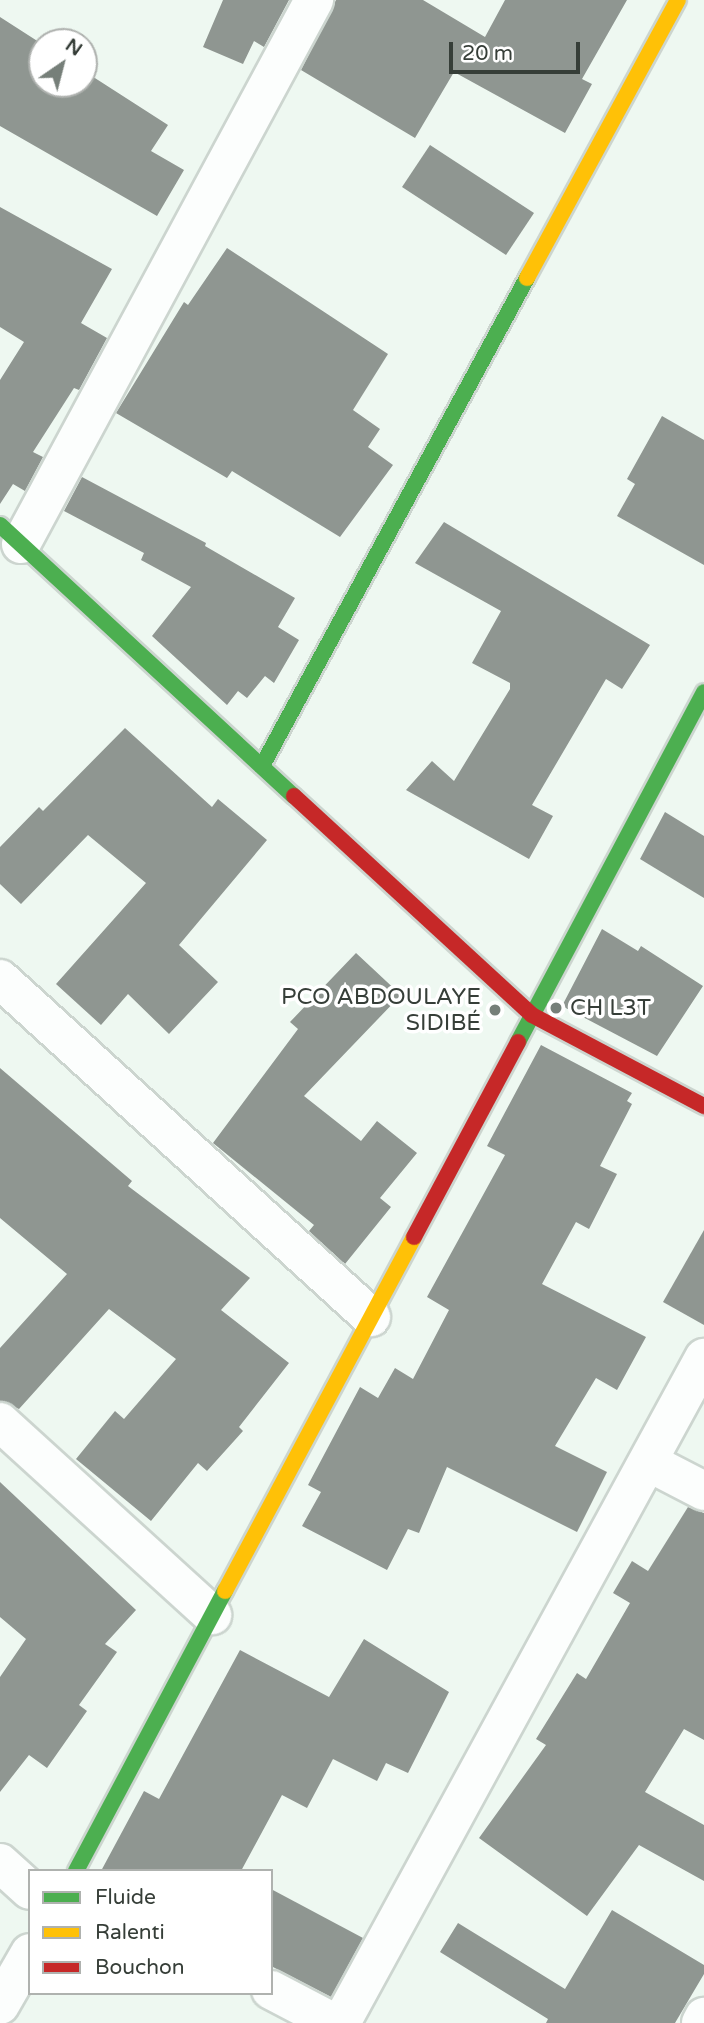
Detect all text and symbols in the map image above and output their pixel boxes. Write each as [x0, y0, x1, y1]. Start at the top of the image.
north arrow [28, 28, 98, 98]
scale bar [452, 28, 583, 72]
text: N [61, 34, 86, 61]
text: 20 m [462, 41, 513, 66]
place label: PCO ABDOULAYE SIDIBÉ [281, 983, 481, 1037]
place label: CH L3T [570, 994, 651, 1022]
marker: CH L3T [548, 1000, 564, 1016]
marker: PCO ABDOULAYE SIDIBÉ [487, 1002, 503, 1018]
legend [28, 1869, 273, 1995]
text: Fluide [95, 1885, 156, 1910]
text: Ralenti [95, 1920, 165, 1945]
text: Bouchon [95, 1955, 185, 1980]

